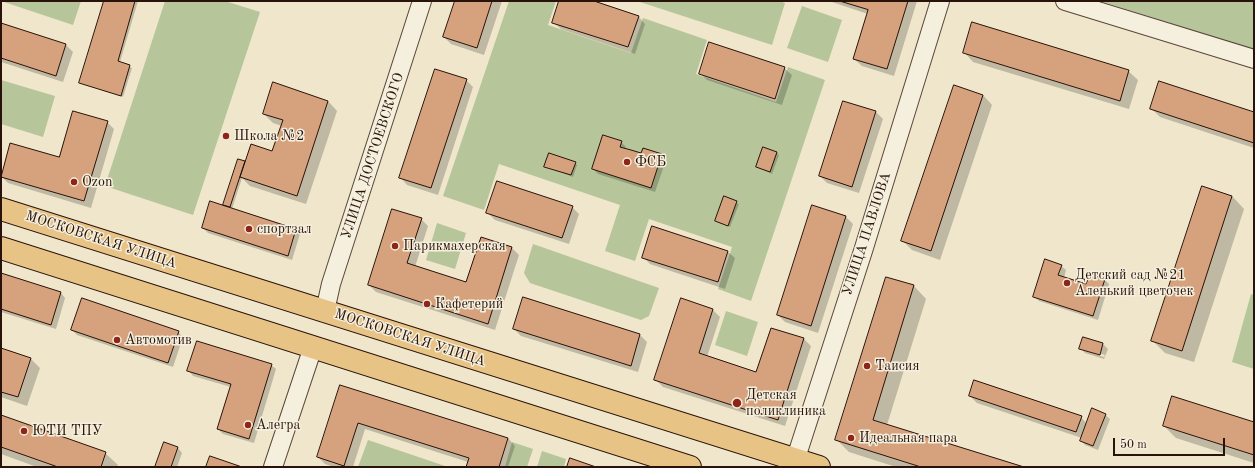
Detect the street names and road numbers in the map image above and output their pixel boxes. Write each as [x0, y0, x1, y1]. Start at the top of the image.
street label: УЛИЦА ДОСТОЕВСКОГО [338, 71, 408, 241]
street label: УЛИЦА ПАВЛОВА [839, 170, 895, 298]
street label: МОСКОВСКАЯ УЛИЦА [23, 208, 179, 272]
street label: МОСКОВСКАЯ УЛИЦА [332, 306, 488, 370]

